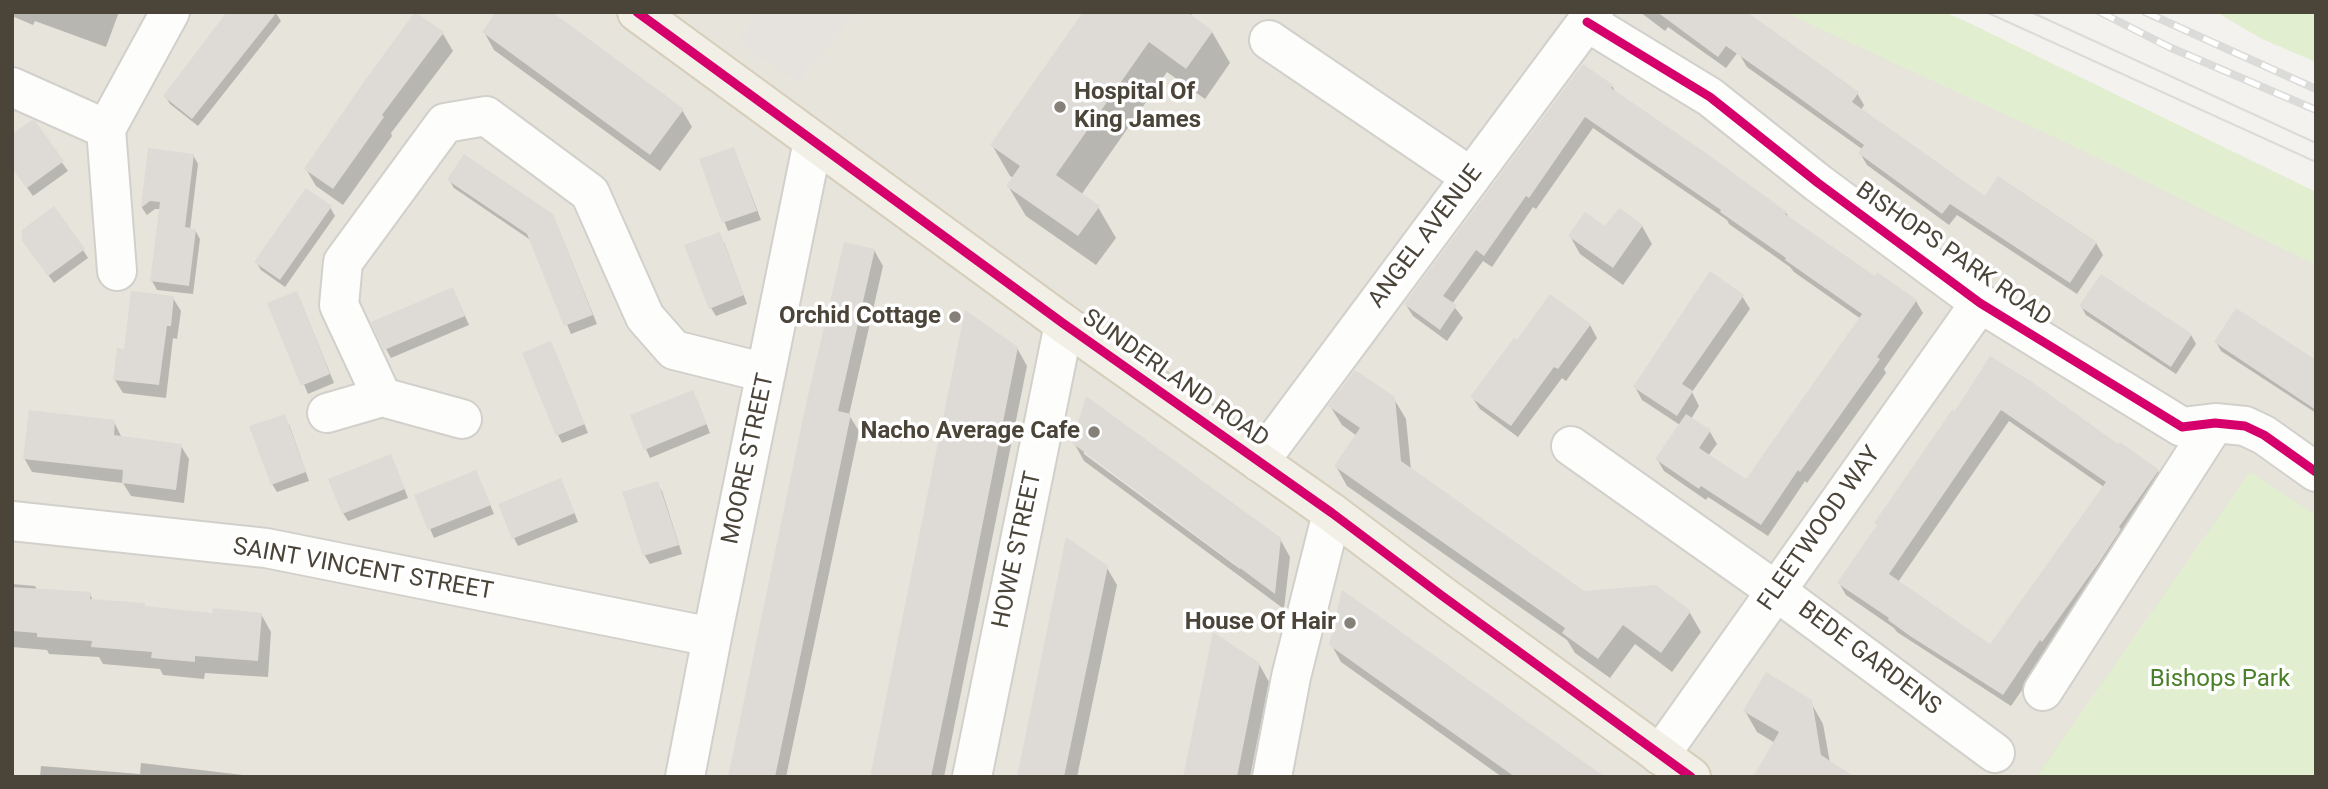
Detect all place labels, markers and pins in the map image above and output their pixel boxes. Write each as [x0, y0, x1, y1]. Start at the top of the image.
place label: Hospital Of King James [1074, 79, 1201, 135]
marker: Hospital Of King James [1052, 99, 1068, 115]
place label: Orchid Cottage [779, 303, 941, 331]
marker: Orchid Cottage [947, 309, 963, 325]
place label: Nacho Average Cafe [861, 418, 1080, 446]
marker: Nacho Average Cafe [1086, 424, 1102, 440]
place label: House Of Hair [1185, 609, 1336, 637]
marker: House Of Hair [1342, 615, 1358, 631]

